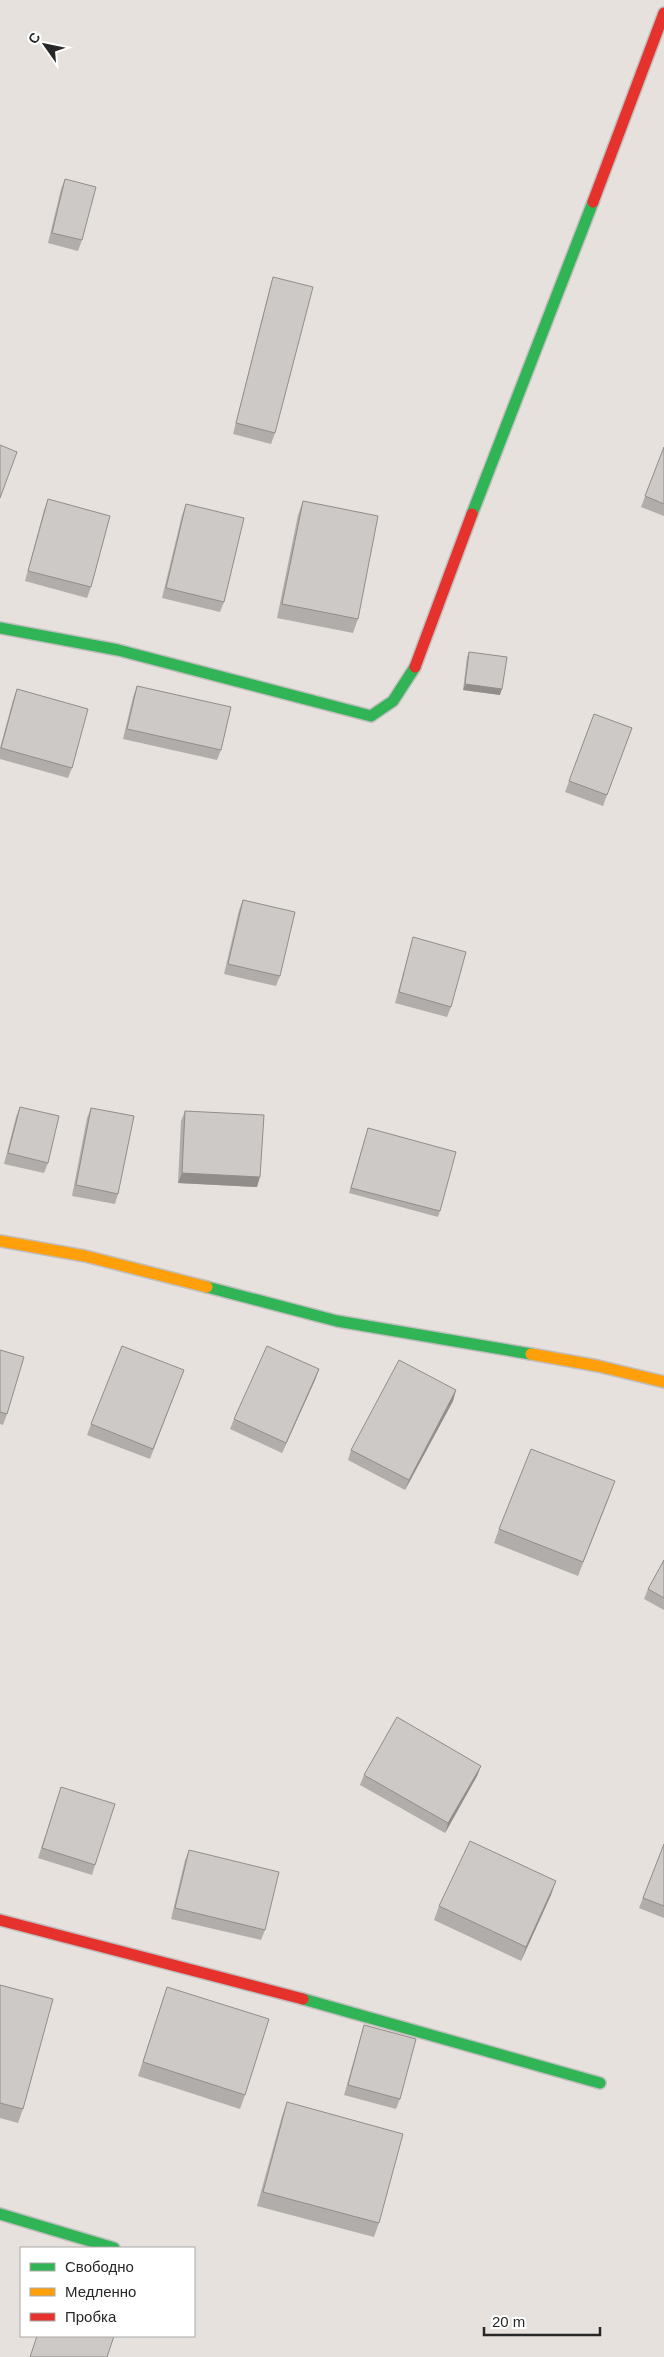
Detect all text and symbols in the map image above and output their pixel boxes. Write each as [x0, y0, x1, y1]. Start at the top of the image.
north arrow [20, 20, 70, 70]
text: С [25, 29, 44, 47]
legend [20, 2247, 195, 2337]
text: Свободно [65, 2258, 134, 2275]
text: Медленно [65, 2283, 136, 2300]
scale bar [484, 2304, 600, 2336]
text: Пробка [65, 2308, 117, 2325]
text: 20 m [492, 2313, 525, 2330]

